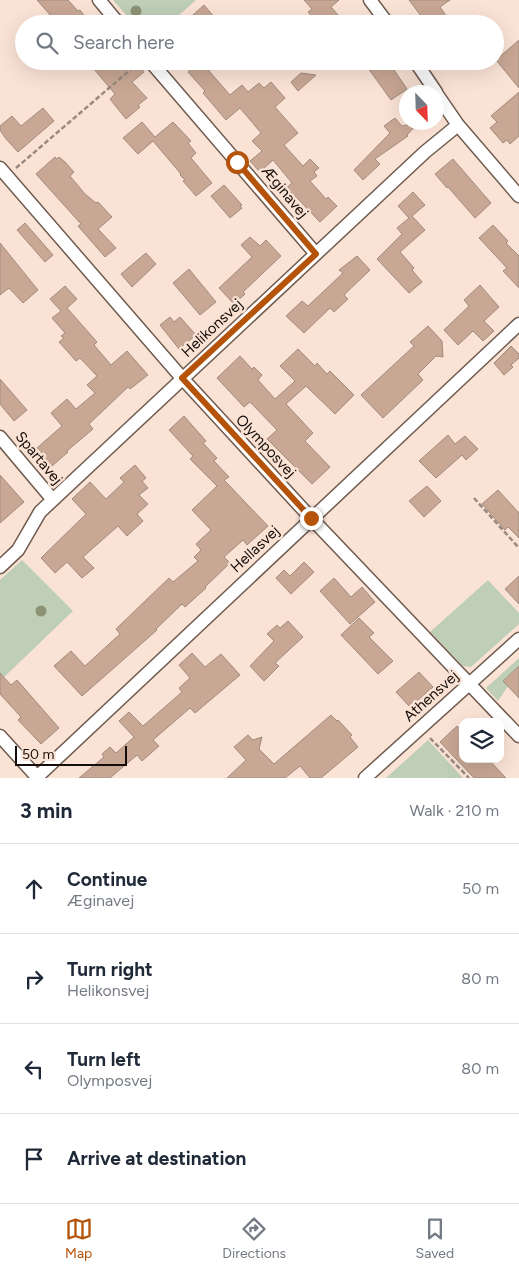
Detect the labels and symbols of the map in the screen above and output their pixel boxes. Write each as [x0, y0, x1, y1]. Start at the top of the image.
north arrow [399, 85, 444, 130]
route start [226, 151, 249, 174]
street label: Æginavej [258, 162, 312, 222]
street label: Helikonsvej [178, 295, 246, 361]
street label: Olymposvej [232, 411, 300, 481]
street label: Spartavej [12, 428, 66, 488]
route end [300, 507, 323, 530]
street label: Hellasvej [227, 522, 283, 576]
street label: Athensvej [400, 667, 462, 725]
scale bar [15, 743, 128, 766]

